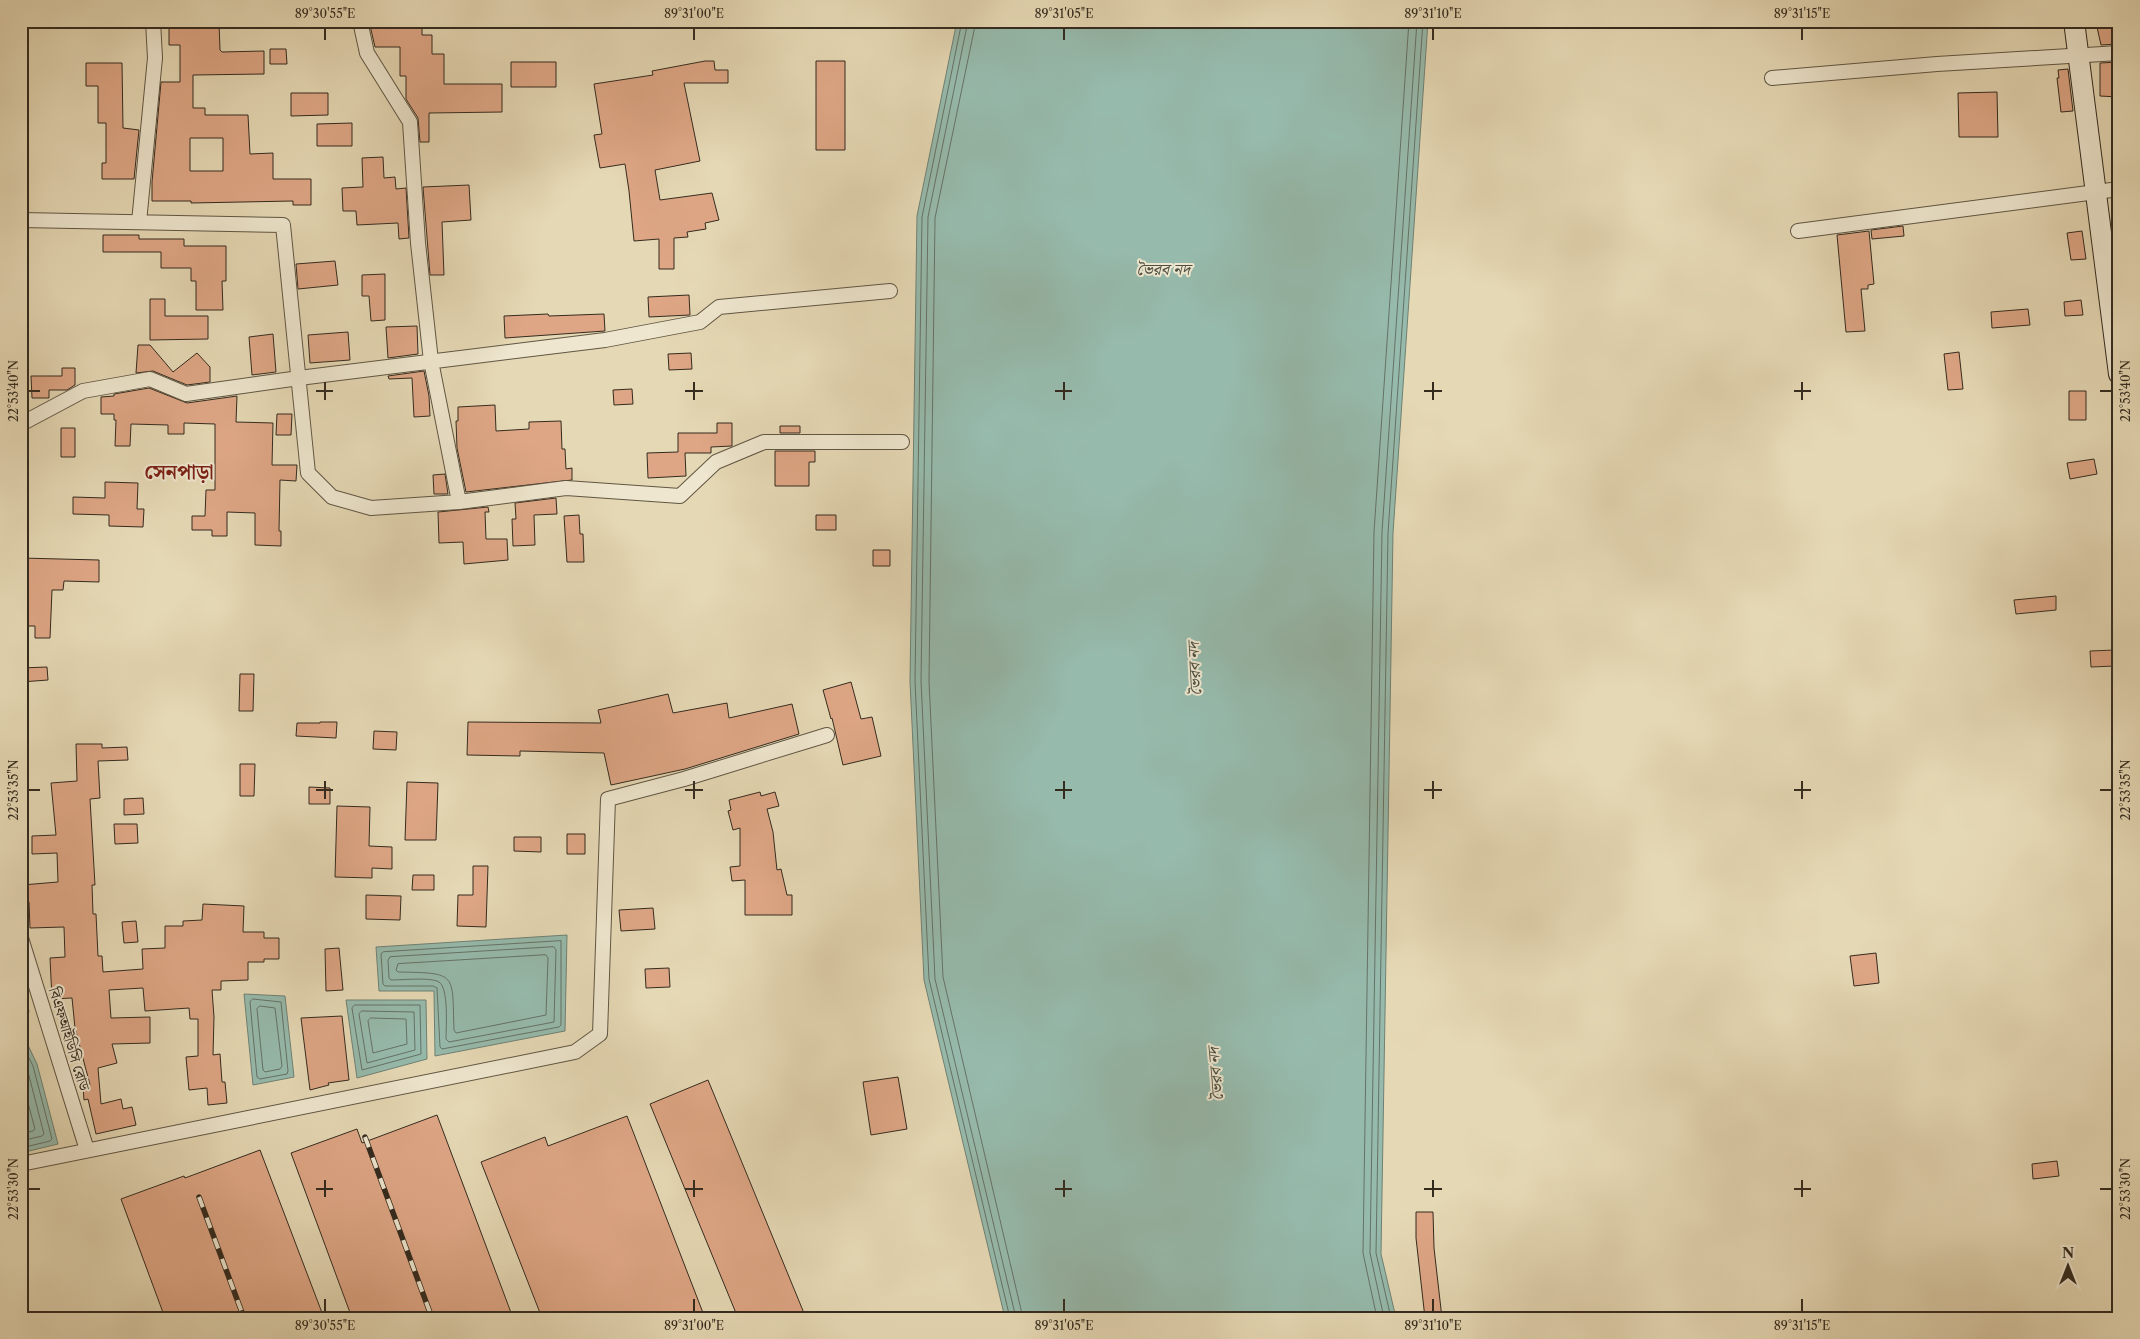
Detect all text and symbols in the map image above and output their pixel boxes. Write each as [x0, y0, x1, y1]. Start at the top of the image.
text: 89°30'55"E [295, 6, 355, 21]
text: 89°31'00"E [664, 6, 724, 21]
text: 89°31'05"E [1034, 6, 1094, 21]
text: 89°31'10"E [1404, 6, 1462, 21]
text: 89°31'15"E [1774, 6, 1830, 21]
water label: ভৈরব নদ [1136, 259, 1193, 279]
text: 22°53'40"N [6, 360, 21, 422]
text: 22°53'40"N [2118, 360, 2133, 422]
district label: সেনপাড়া [144, 460, 214, 484]
water label: ভৈরব নদ [1182, 639, 1205, 696]
text: 22°53'35"N [6, 759, 21, 820]
text: 22°53'35"N [2118, 759, 2133, 820]
street label: বিএফআইডিসি রোড [44, 984, 94, 1094]
water label: ভৈরব নদ [1202, 1044, 1227, 1102]
text: 22°53'30"N [6, 1158, 21, 1220]
text: 22°53'30"N [2118, 1158, 2133, 1220]
north arrow [2042, 1242, 2092, 1292]
text: N [2062, 1244, 2074, 1262]
text: 89°30'55"E [295, 1318, 355, 1333]
text: 89°31'00"E [664, 1318, 724, 1333]
text: 89°31'05"E [1034, 1318, 1094, 1333]
text: 89°31'10"E [1404, 1318, 1462, 1333]
text: 89°31'15"E [1774, 1318, 1830, 1333]

